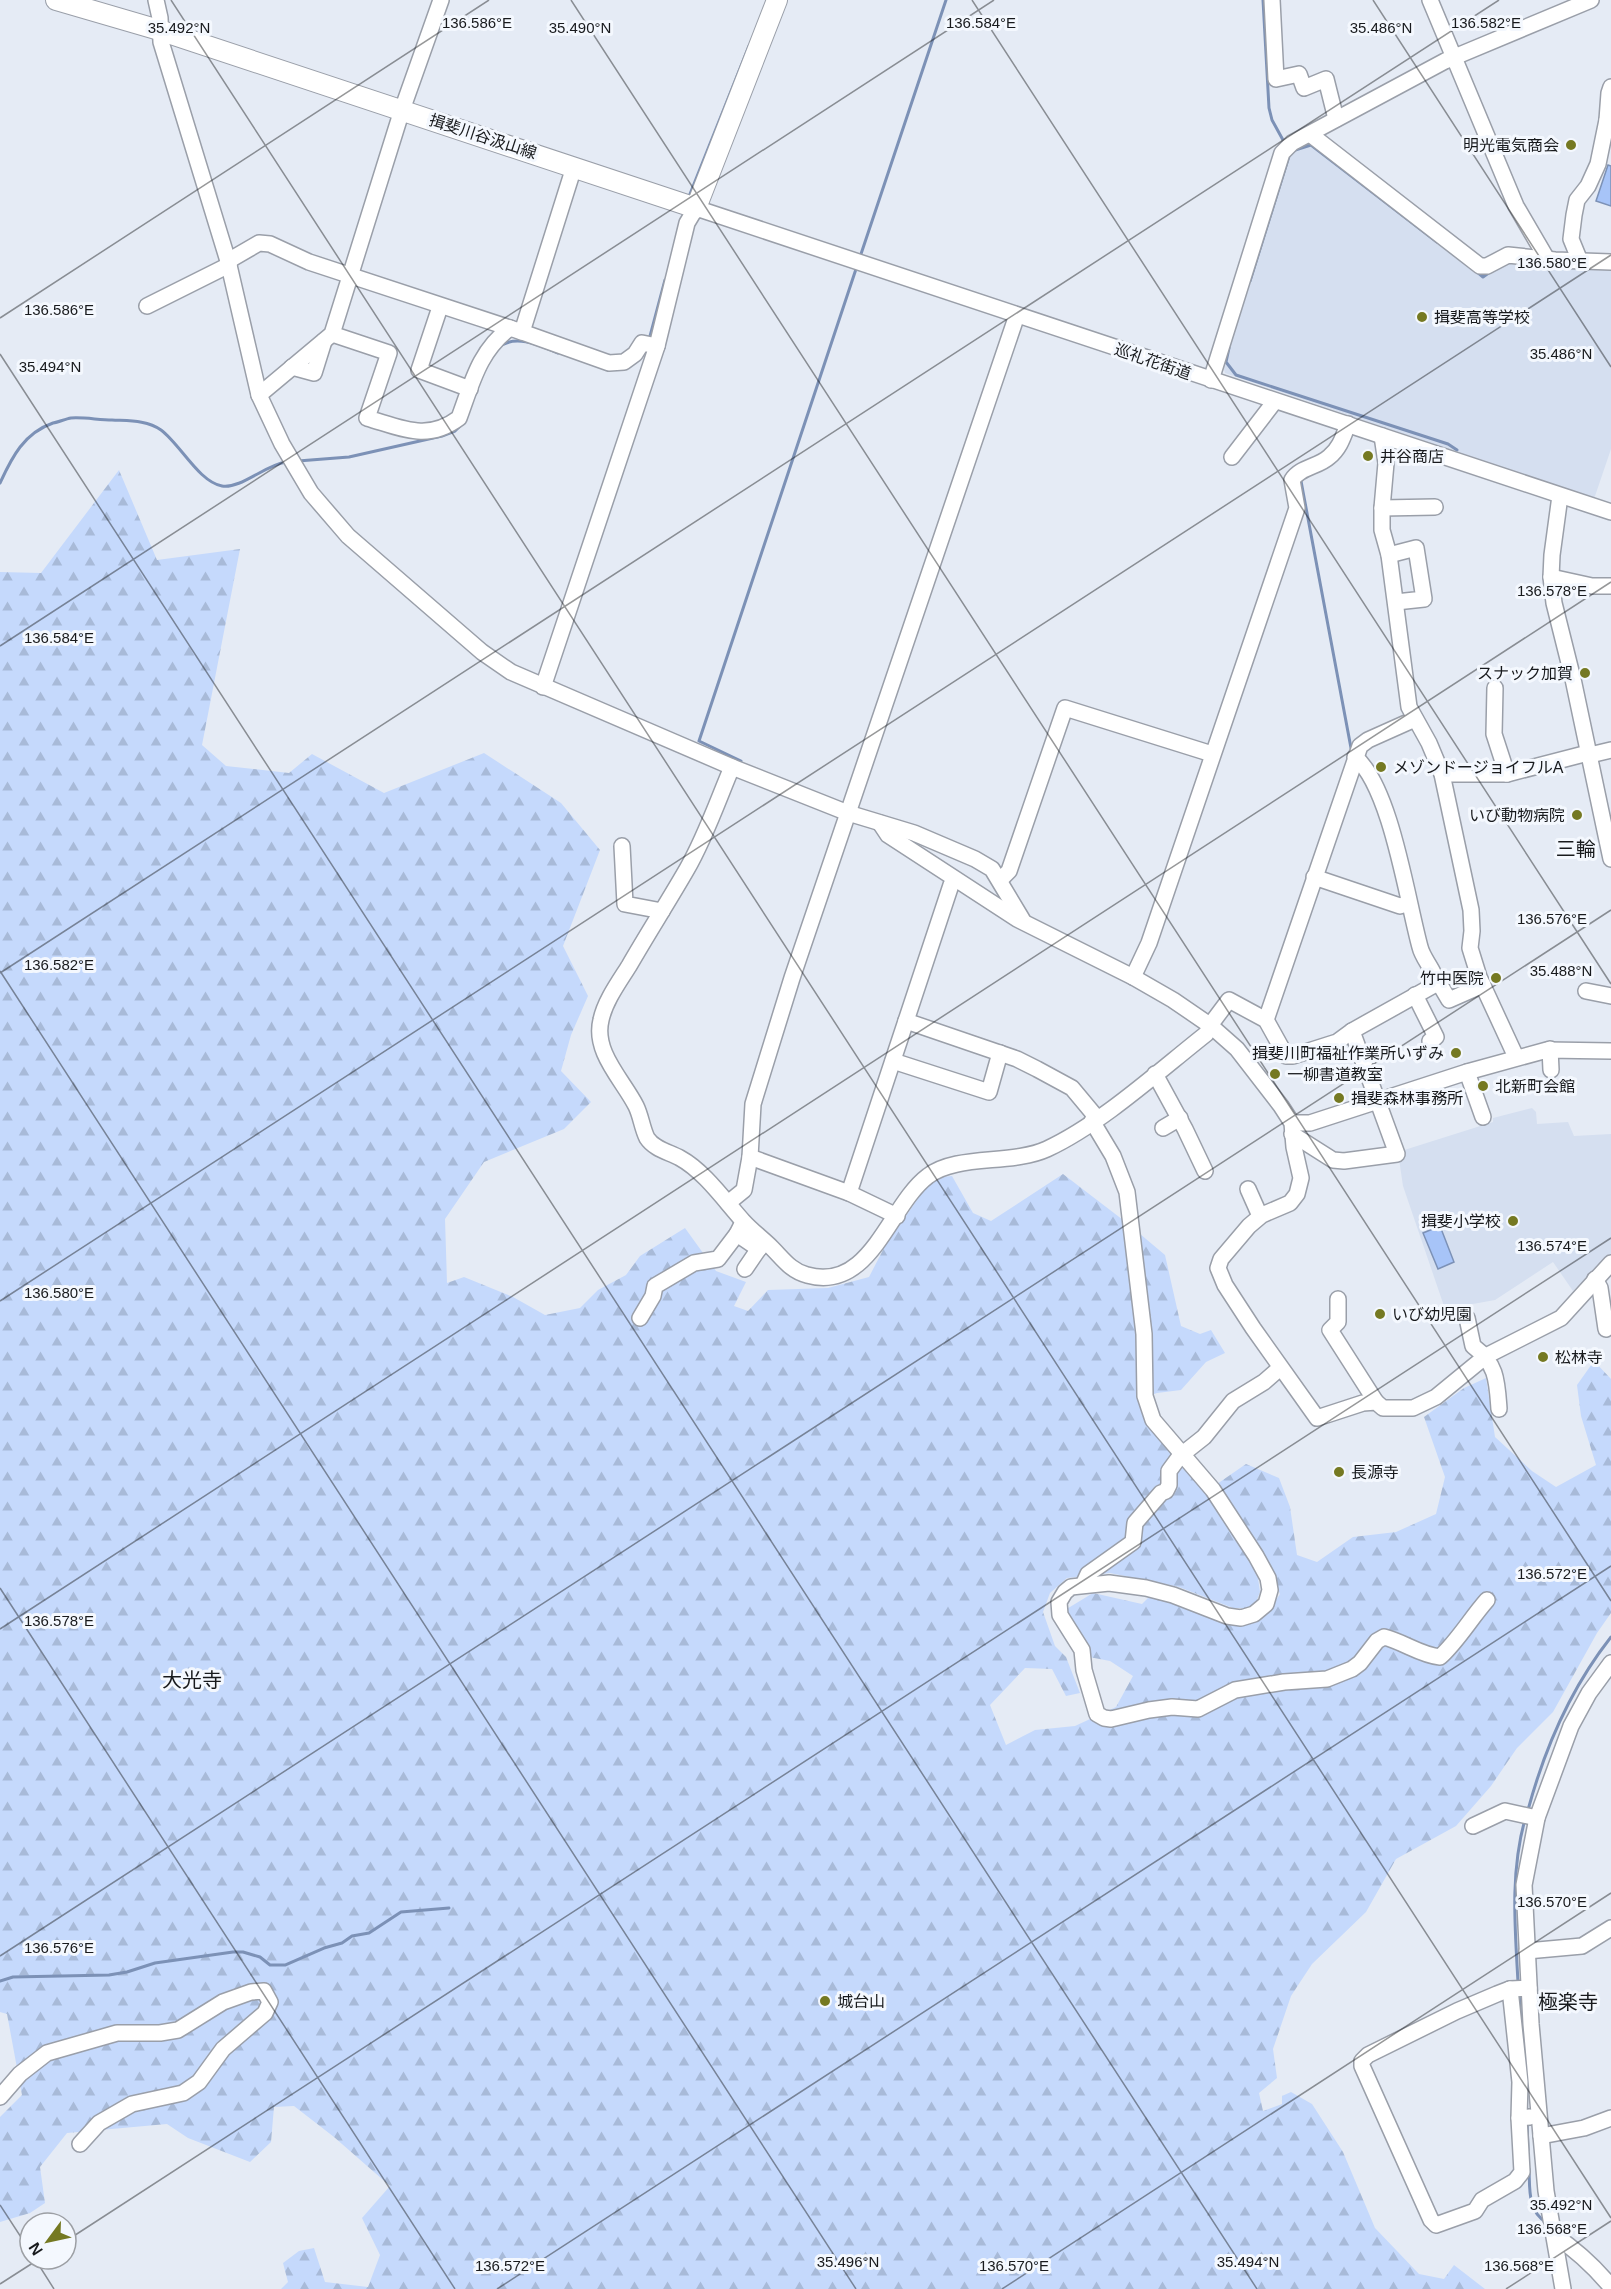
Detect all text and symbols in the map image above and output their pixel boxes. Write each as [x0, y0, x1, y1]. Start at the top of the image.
text: 136.586°E [442, 14, 512, 31]
text: 136.584°E [946, 14, 1016, 31]
text: 136.582°E [1451, 14, 1521, 31]
text: 35.492°N [148, 19, 210, 36]
text: 35.490°N [549, 19, 611, 36]
text: 35.486°N [1350, 19, 1412, 36]
street label: 揖斐川谷汲山線 [427, 111, 539, 162]
place label: 明光電気商会 [1463, 137, 1559, 154]
marker: 明光電気商会 [1564, 138, 1578, 152]
text: 136.580°E [1517, 254, 1587, 271]
text: 136.586°E [24, 301, 94, 318]
place label: 揖斐高等学校 [1434, 309, 1530, 326]
marker: 揖斐高等学校 [1415, 310, 1429, 324]
street label: 巡礼花街道 [1112, 340, 1193, 383]
text: 35.486°N [1530, 345, 1592, 362]
text: 35.494°N [19, 358, 81, 375]
place label: 井谷商店 [1380, 448, 1444, 465]
marker: 井谷商店 [1361, 449, 1375, 463]
text: 136.578°E [1517, 582, 1587, 599]
text: 136.584°E [24, 629, 94, 646]
place label: スナック加賀 [1477, 665, 1573, 682]
marker: スナック加賀 [1578, 666, 1592, 680]
place label: メゾンドージョイフルA [1393, 759, 1564, 776]
marker: メゾンドージョイフルA [1374, 760, 1388, 774]
place label: いび動物病院 [1469, 807, 1565, 824]
marker: いび動物病院 [1570, 808, 1584, 822]
district label: 三輪 [1556, 838, 1596, 860]
text: 136.576°E [1517, 910, 1587, 927]
text: 136.582°E [24, 956, 94, 973]
text: 35.488°N [1530, 962, 1592, 979]
place label: 竹中医院 [1420, 970, 1484, 987]
marker: 竹中医院 [1489, 971, 1503, 985]
place label: 揖斐川町福祉作業所いずみ [1252, 1045, 1444, 1062]
marker: 揖斐川町福祉作業所いずみ [1449, 1046, 1463, 1060]
place label: 一柳書道教室 [1287, 1066, 1383, 1083]
marker: 一柳書道教室 [1268, 1067, 1282, 1081]
place label: 北新町会館 [1495, 1078, 1575, 1095]
marker: 北新町会館 [1476, 1079, 1490, 1093]
place label: 揖斐森林事務所 [1351, 1090, 1463, 1107]
marker: 揖斐森林事務所 [1332, 1091, 1346, 1105]
place label: 揖斐小学校 [1421, 1213, 1501, 1230]
marker: 揖斐小学校 [1506, 1214, 1520, 1228]
text: 136.574°E [1517, 1237, 1587, 1254]
text: 136.580°E [24, 1284, 94, 1301]
place label: いび幼児園 [1392, 1306, 1472, 1323]
marker: いび幼児園 [1373, 1307, 1387, 1321]
place label: 松林寺 [1555, 1349, 1603, 1366]
marker: 松林寺 [1536, 1350, 1550, 1364]
place label: 長源寺 [1351, 1464, 1399, 1481]
marker: 長源寺 [1332, 1465, 1346, 1479]
text: 136.572°E [1517, 1565, 1587, 1582]
text: 136.578°E [24, 1612, 94, 1629]
district label: 大光寺 [162, 1669, 222, 1691]
text: 136.570°E [1517, 1893, 1587, 1910]
text: 136.576°E [24, 1939, 94, 1956]
district label: 極楽寺 [1538, 1991, 1598, 2013]
place label: 城台山 [837, 1993, 885, 2010]
marker: 城台山 [818, 1994, 832, 2008]
text: 35.492°N [1530, 2196, 1592, 2213]
north arrow [18, 2211, 78, 2271]
text: 136.568°E [1517, 2220, 1587, 2237]
text: N [26, 2239, 46, 2258]
text: 35.496°N [817, 2253, 879, 2270]
text: 35.494°N [1217, 2253, 1279, 2270]
text: 136.572°E [475, 2257, 545, 2274]
text: 136.570°E [979, 2257, 1049, 2274]
text: 136.568°E [1484, 2257, 1554, 2274]

